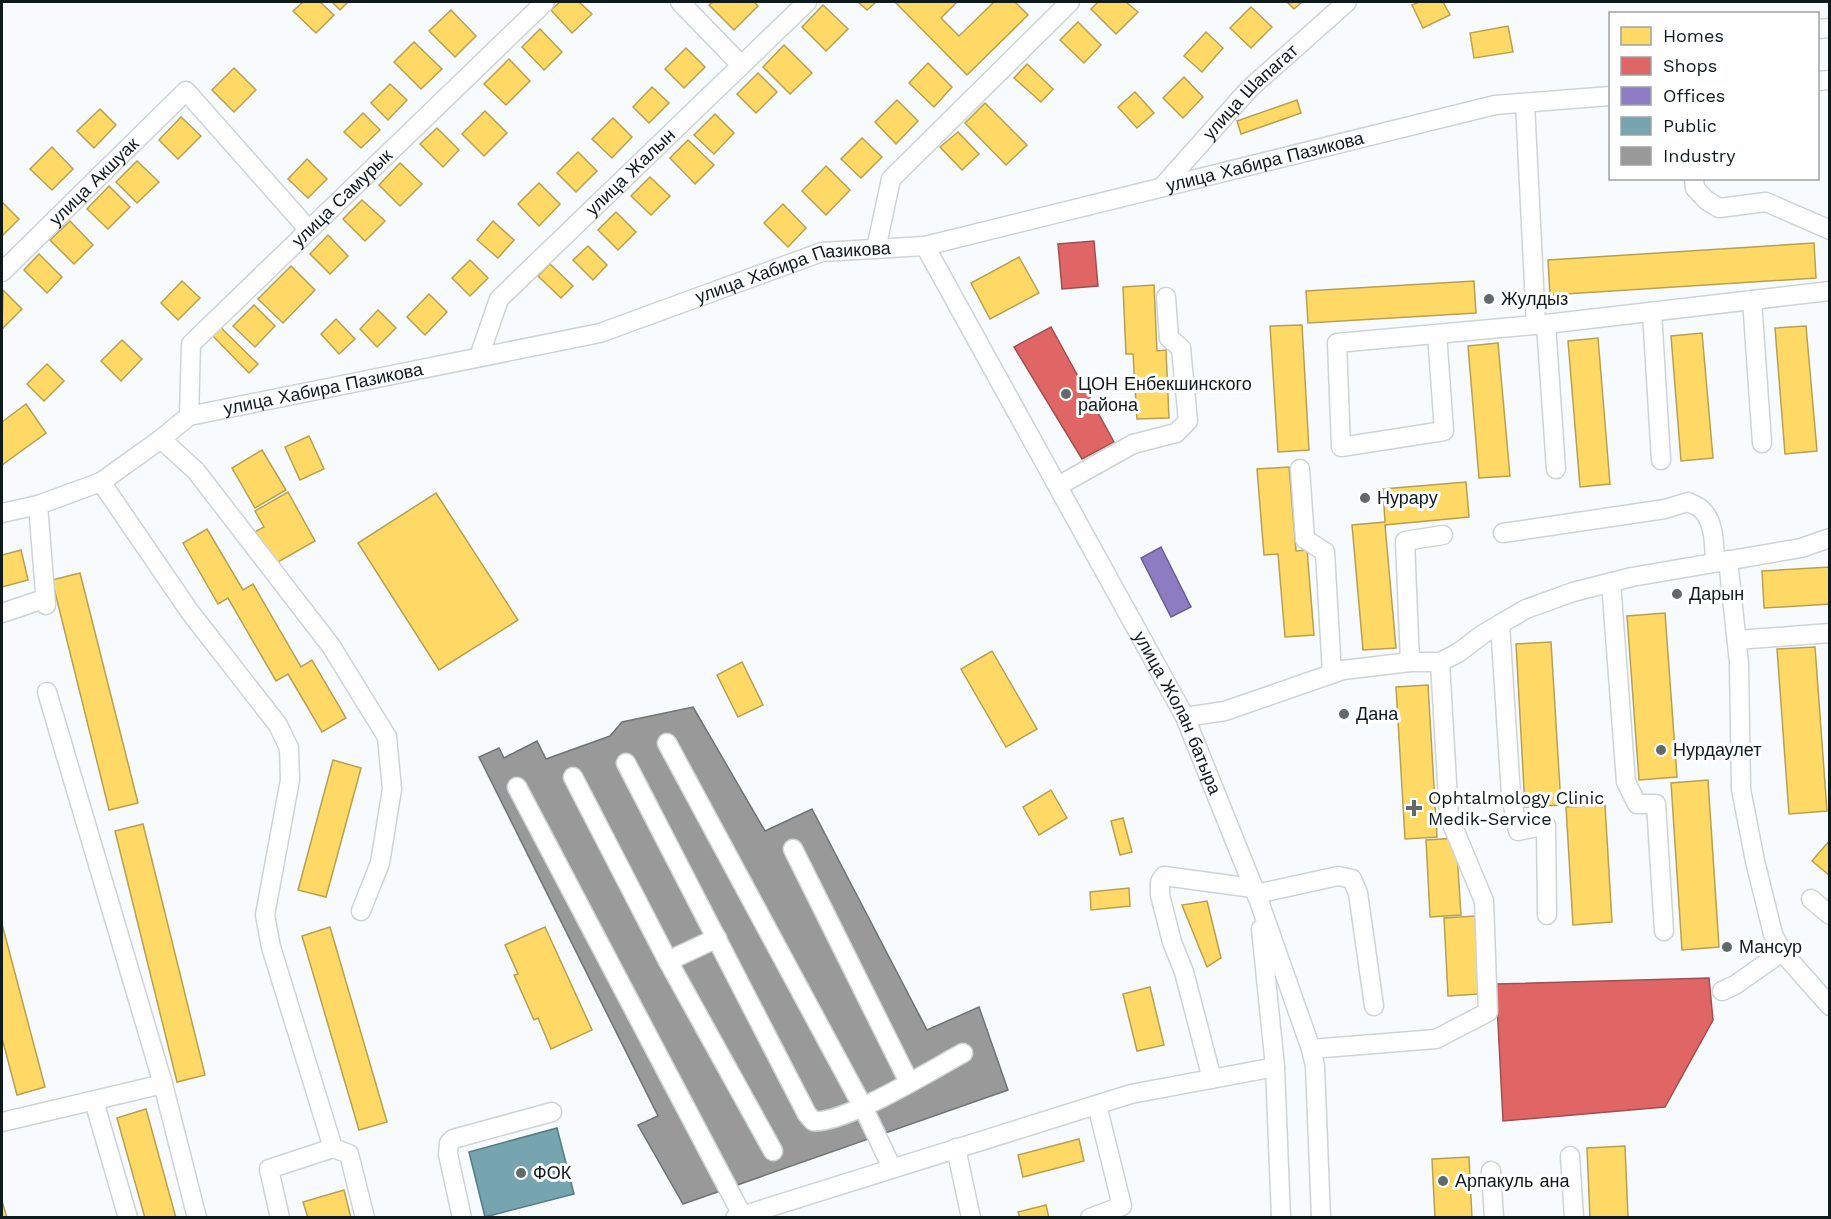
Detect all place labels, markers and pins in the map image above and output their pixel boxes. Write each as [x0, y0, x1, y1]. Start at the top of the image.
place label: Жулдыз [1501, 288, 1568, 309]
marker: Жулдыз [1482, 292, 1496, 306]
place label: ЦОН Енбекшинского района [1078, 373, 1252, 415]
marker: ЦОН Енбекшинского района [1059, 387, 1073, 401]
place label: Нурару [1377, 487, 1438, 508]
marker: Нурару [1358, 491, 1372, 505]
place label: Дарын [1689, 583, 1744, 604]
marker: Дарын [1670, 587, 1684, 601]
place label: Дана [1356, 703, 1399, 724]
marker: Дана [1337, 707, 1351, 721]
place label: Нурдаулет [1673, 739, 1761, 760]
marker: Нурдаулет [1654, 743, 1668, 757]
place label: Ophtalmology Clinic Medik-Service [1428, 787, 1604, 829]
marker: Ophtalmology Clinic Medik-Service [1405, 799, 1423, 817]
place label: Мансур [1739, 936, 1802, 957]
marker: Мансур [1720, 940, 1734, 954]
place label: ФОК [533, 1162, 572, 1183]
marker: ФОК [514, 1166, 528, 1180]
place label: Арпакуль ана [1455, 1170, 1570, 1191]
marker: Арпакуль ана [1436, 1174, 1450, 1188]

